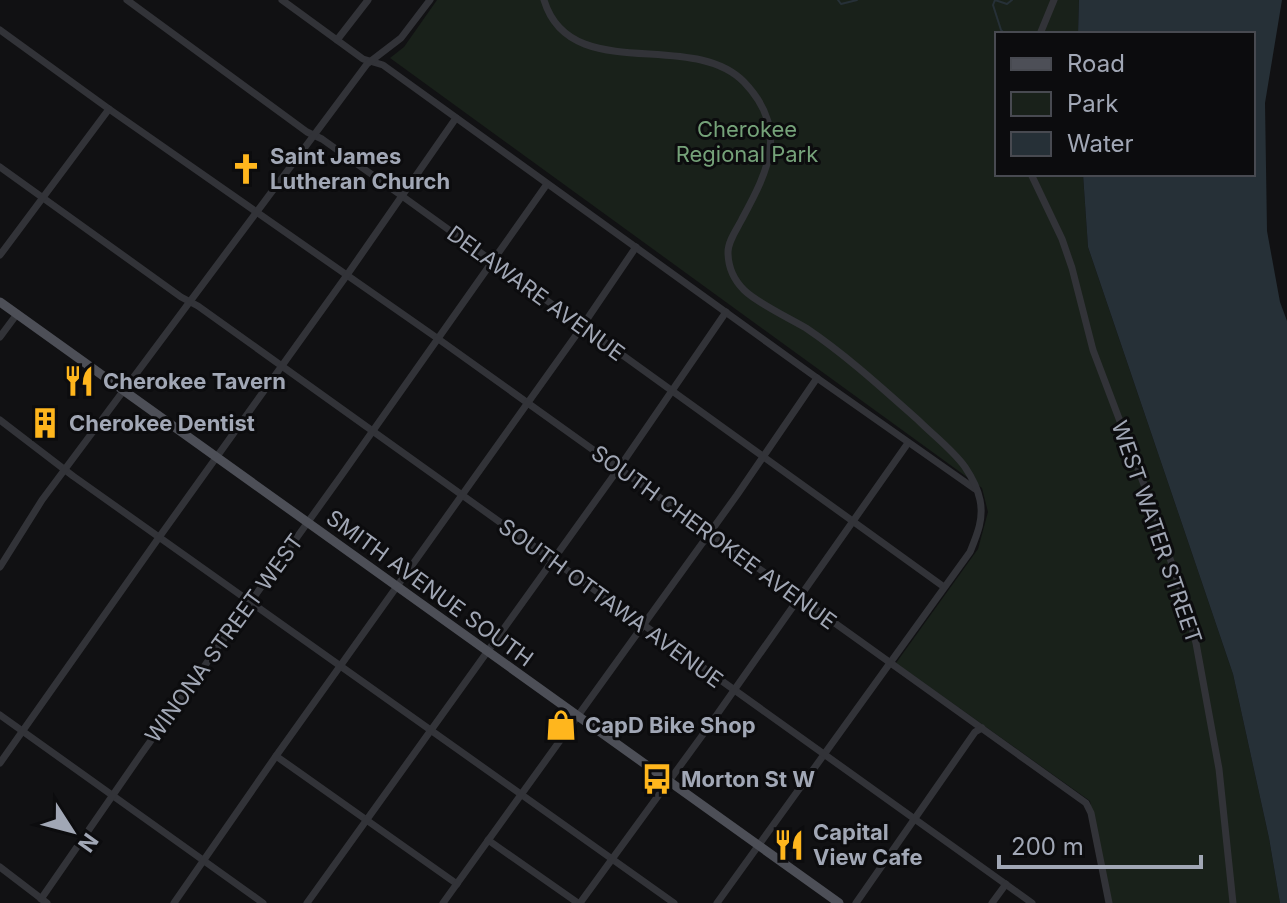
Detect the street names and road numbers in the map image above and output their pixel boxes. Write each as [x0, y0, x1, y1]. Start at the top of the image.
street label: DELAWARE AVENUE [442, 220, 630, 366]
street label: WEST WATER STREET [1107, 417, 1207, 647]
street label: SOUTH CHEROKEE AVENUE [586, 439, 842, 635]
street label: SMITH AVENUE SOUTH [322, 504, 538, 672]
street label: SOUTH OTTAWA AVENUE [494, 513, 728, 693]
street label: WINONA STREET WEST [140, 529, 308, 747]

